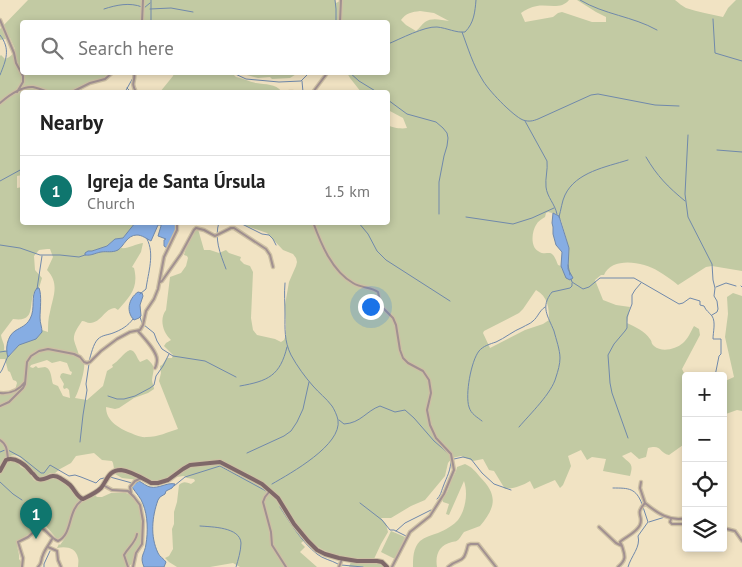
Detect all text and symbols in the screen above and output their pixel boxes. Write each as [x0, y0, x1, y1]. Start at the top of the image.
search box [20, 20, 390, 75]
icon: search [38, 34, 66, 62]
text: Search here [78, 36, 174, 60]
text: Nearby [40, 109, 103, 136]
text: Igreja de Santa Úrsula [87, 169, 266, 193]
text: 1 [51, 181, 61, 201]
text: 1.5 km [324, 181, 370, 201]
text: Church [87, 193, 135, 213]
your location [358, 294, 384, 320]
map controls [682, 372, 727, 552]
button: + [682, 372, 727, 417]
button: − [682, 417, 727, 462]
button: locate [682, 462, 727, 507]
pin: 1 [20, 498, 52, 539]
button: layers [682, 507, 727, 552]

